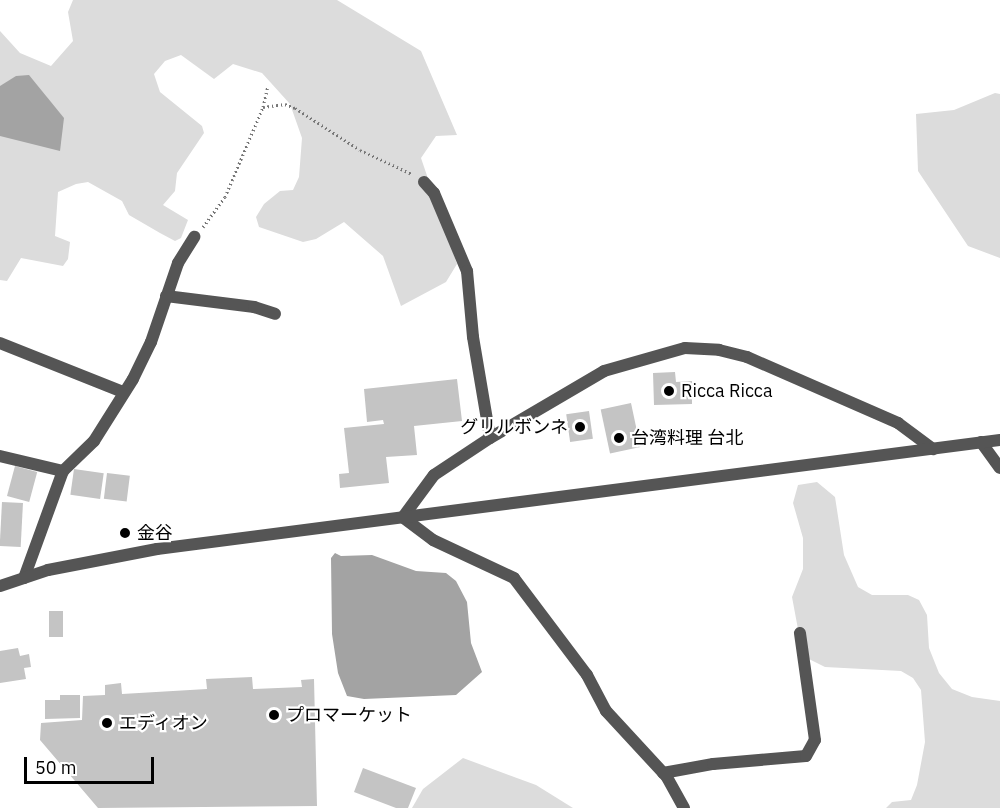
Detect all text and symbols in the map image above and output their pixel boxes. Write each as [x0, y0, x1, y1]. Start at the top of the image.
place label: Ricca Ricca [681, 380, 773, 402]
marker: Ricca Ricca [662, 384, 676, 398]
place label: グリルボンネ [460, 416, 568, 438]
marker: グリルボンネ [573, 420, 587, 434]
place label: 台湾料理 台北 [631, 427, 743, 449]
marker: 台湾料理 台北 [612, 431, 626, 445]
place label: 金谷 [137, 522, 173, 544]
marker: 金谷 [118, 526, 132, 540]
place label: プロマーケット [286, 704, 412, 726]
marker: プロマーケット [267, 708, 281, 722]
place label: エディオン [119, 712, 209, 734]
marker: エディオン [100, 716, 114, 730]
scale bar [27, 745, 158, 783]
text: 50 m [35, 756, 77, 779]

